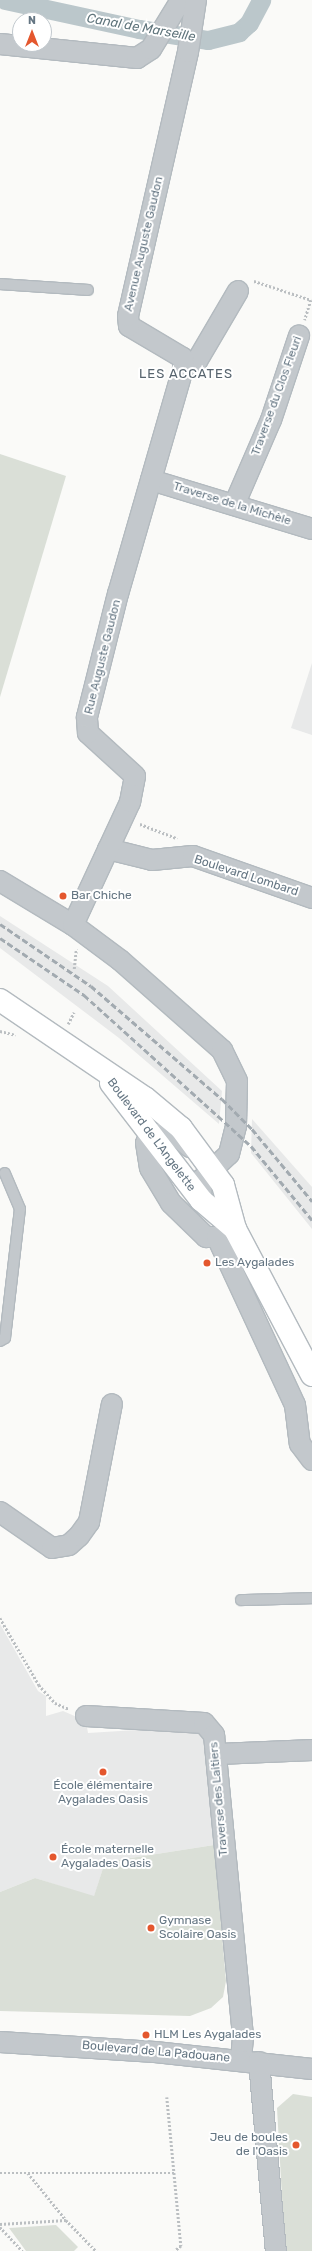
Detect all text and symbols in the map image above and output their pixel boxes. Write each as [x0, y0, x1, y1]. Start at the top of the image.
water label: Canal de Marseille [85, 11, 197, 45]
north arrow [12, 12, 52, 52]
text: N [28, 14, 36, 27]
street label: Avenue Auguste Gaudon [121, 175, 167, 313]
street label: Traverse du Clos Fleuri [249, 334, 305, 458]
district label: LES ACCATES [139, 366, 233, 382]
street label: Traverse de la Michèle [171, 479, 293, 529]
street label: Rue Auguste Gaudon [82, 598, 124, 716]
street label: Boulevard Lombard [192, 852, 300, 900]
place label: Bar Chiche [71, 889, 132, 903]
marker: Bar Chiche [58, 891, 68, 901]
street label: Boulevard de L'Angelette [104, 1076, 198, 1194]
place label: Les Aygalades [215, 1256, 295, 1270]
marker: Les Aygalades [202, 1258, 212, 1268]
street label: Traverse des Laitiers [207, 1741, 231, 1857]
marker: École élémentaire Aygalades Oasis [98, 1767, 108, 1777]
place label: École élémentaire Aygalades Oasis [53, 1779, 153, 1807]
place label: École maternelle Aygalades Oasis [61, 1843, 154, 1871]
marker: École maternelle Aygalades Oasis [48, 1852, 58, 1862]
place label: Gymnase Scolaire Oasis [159, 1914, 236, 1942]
marker: Gymnase Scolaire Oasis [146, 1923, 156, 1933]
place label: HLM Les Aygalades [154, 2028, 262, 2042]
marker: HLM Les Aygalades [141, 2030, 151, 2040]
street label: Boulevard de La Padouane [82, 2038, 230, 2066]
place label: Jeu de boules de l'Oasis [210, 2131, 288, 2159]
marker: Jeu de boules de l'Oasis [291, 2140, 301, 2150]

